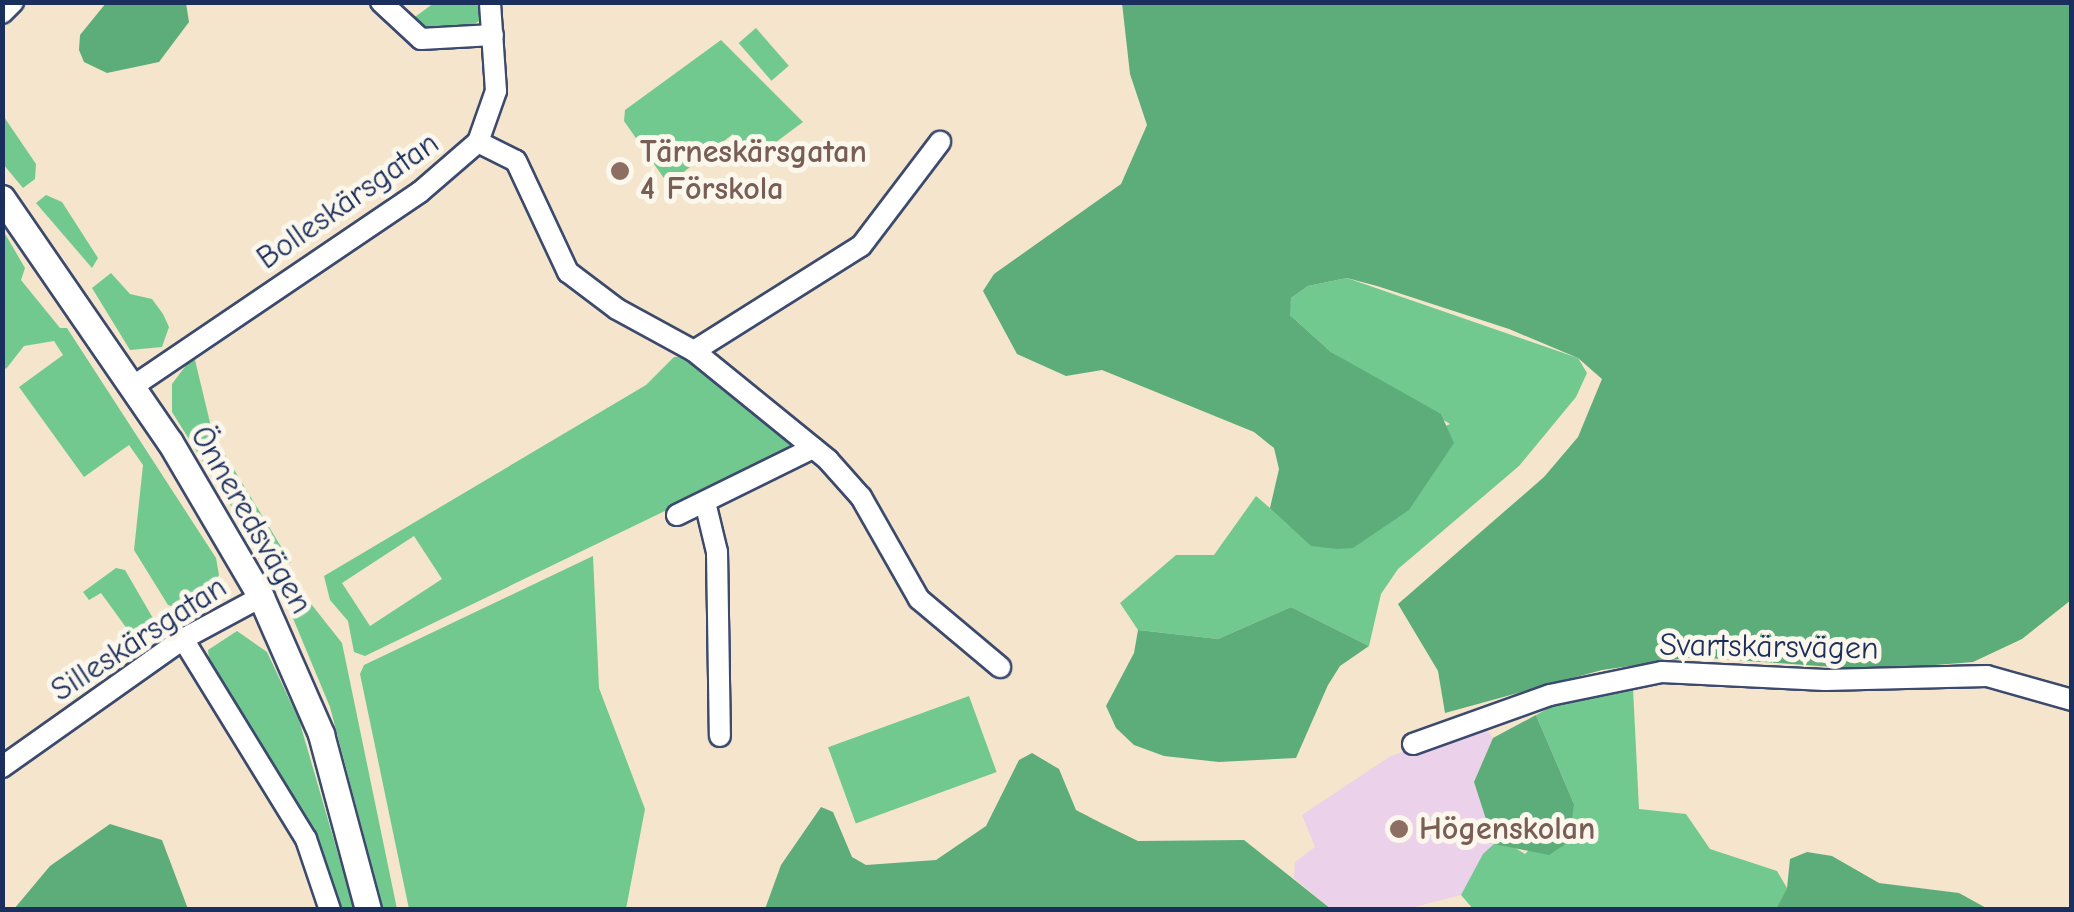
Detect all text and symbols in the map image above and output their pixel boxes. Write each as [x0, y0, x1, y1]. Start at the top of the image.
street label: Bolleskärsgatan [250, 124, 446, 278]
place label: Tärneskärsgatan 4 Förskola [640, 134, 867, 209]
marker: Tärneskärsgatan 4 Förskola [609, 160, 631, 182]
street label: Önneredsvägen [182, 419, 320, 621]
street label: Silleskärsgatan [44, 568, 234, 710]
street label: Svartskärsvägen [1659, 626, 1879, 668]
place label: Högenskolan [1419, 810, 1595, 848]
marker: Högenskolan [1388, 818, 1410, 840]

